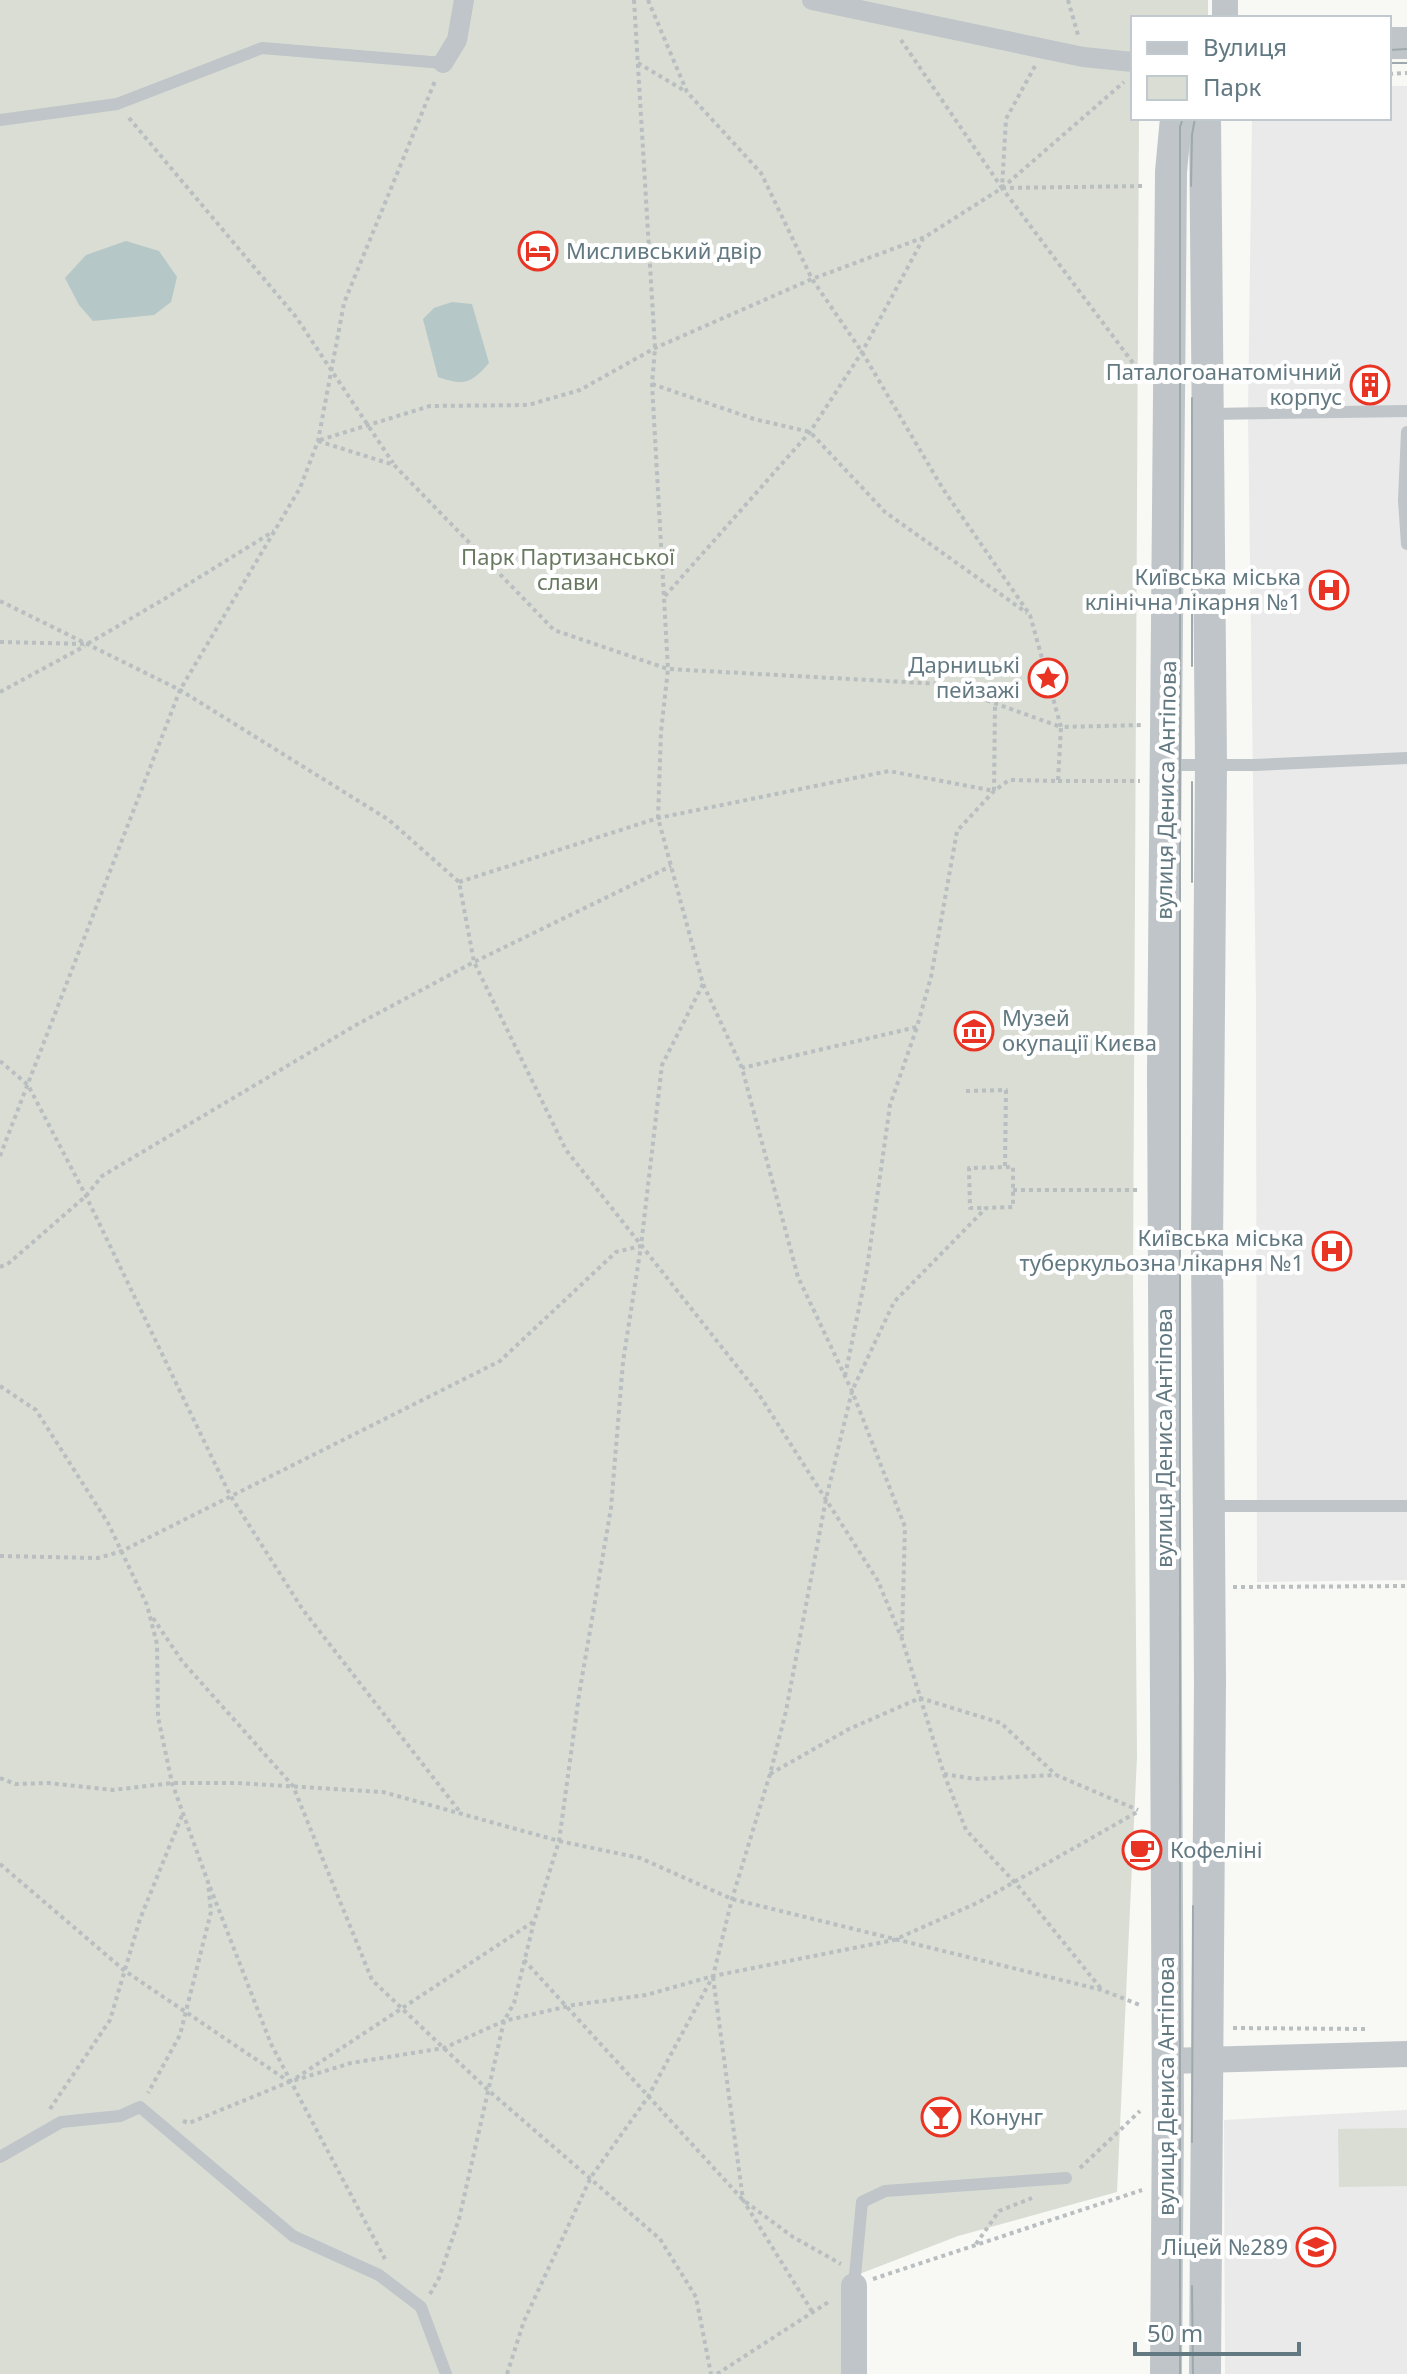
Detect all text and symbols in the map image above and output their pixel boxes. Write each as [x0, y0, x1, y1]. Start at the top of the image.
legend [1131, 16, 1391, 120]
text: Вулиця [1203, 30, 1287, 63]
text: Парк [1203, 70, 1262, 103]
hotel icon: Мисливський двір [517, 230, 559, 272]
place label: Мисливський двір [566, 235, 762, 265]
place label: Паталогоанатомічний корпус [1106, 356, 1342, 411]
building icon: Паталогоанатомічний корпус [1349, 364, 1391, 406]
park label: Парк Партизанської слави [461, 541, 675, 596]
place label: Київська міська клінічна лікарня №1 [1085, 561, 1301, 616]
hospital icon: Київська міська клінічна лікарня №1 [1308, 569, 1350, 611]
place label: Дарницькі пейзажі [908, 649, 1020, 704]
place icon: Дарницькі пейзажі [1027, 657, 1069, 699]
street label: вулиця Дениса Антіпова [1148, 660, 1182, 920]
place label: Музей окупації Києва [1002, 1002, 1157, 1057]
museum icon: Музей окупації Києва [953, 1010, 995, 1052]
place label: Київська міська туберкульозна лікарня №1 [1020, 1222, 1304, 1277]
hospital icon: Київська міська туберкульозна лікарня №1 [1311, 1230, 1353, 1272]
street label: вулиця Дениса Антіпова [1148, 1308, 1178, 1568]
cafe icon: Кофеліні [1121, 1829, 1163, 1871]
place label: Кофеліні [1170, 1834, 1263, 1864]
street label: вулиця Дениса Антіпова [1150, 1956, 1180, 2216]
bar icon: Конунг [920, 2096, 962, 2138]
place label: Конунг [969, 2101, 1044, 2131]
school or university icon: Ліцей №289 [1295, 2226, 1337, 2268]
place label: Ліцей №289 [1162, 2231, 1288, 2261]
scale bar [1135, 2306, 1299, 2356]
text: 50 m [1147, 2316, 1203, 2349]

